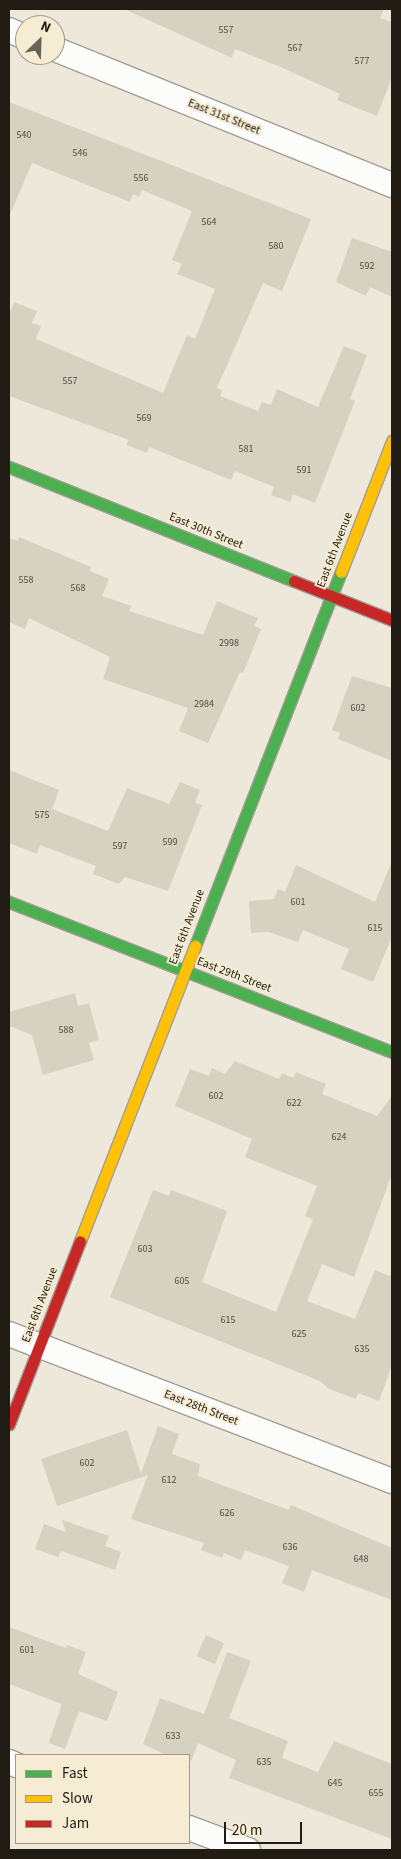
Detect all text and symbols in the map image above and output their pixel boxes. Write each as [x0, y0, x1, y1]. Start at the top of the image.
north arrow [15, 15, 65, 65]
text: N [37, 16, 54, 38]
house number: 557 [219, 25, 233, 37]
house number: 567 [288, 43, 302, 55]
house number: 577 [355, 56, 369, 68]
street label: East 31st Street [186, 96, 262, 138]
house number: 540 [17, 130, 31, 142]
house number: 546 [73, 148, 87, 160]
house number: 556 [134, 173, 148, 185]
house number: 564 [202, 217, 216, 229]
house number: 580 [269, 241, 283, 253]
house number: 592 [360, 261, 374, 273]
house number: 557 [63, 376, 77, 388]
house number: 569 [137, 413, 151, 425]
house number: 581 [239, 444, 253, 456]
house number: 591 [297, 465, 311, 477]
street label: East 30th Street [167, 510, 245, 552]
street label: East 6th Avenue [314, 510, 356, 590]
house number: 558 [19, 575, 33, 587]
house number: 568 [71, 583, 85, 595]
house number: 2998 [219, 638, 239, 650]
house number: 2984 [194, 699, 214, 711]
house number: 602 [351, 703, 365, 715]
house number: 575 [35, 810, 49, 822]
house number: 599 [163, 837, 177, 849]
house number: 597 [113, 841, 127, 853]
street label: East 6th Avenue [166, 887, 208, 967]
house number: 601 [291, 897, 305, 909]
house number: 615 [368, 923, 382, 935]
street label: East 29th Street [195, 954, 273, 996]
house number: 588 [59, 1025, 73, 1037]
house number: 602 [209, 1091, 223, 1103]
house number: 622 [287, 1098, 301, 1110]
house number: 624 [332, 1132, 346, 1144]
house number: 603 [138, 1244, 152, 1256]
street label: East 6th Avenue [19, 1265, 61, 1345]
house number: 605 [175, 1276, 189, 1288]
house number: 615 [221, 1315, 235, 1327]
house number: 625 [292, 1329, 306, 1341]
house number: 635 [355, 1344, 369, 1356]
street label: East 28th Street [162, 1387, 240, 1429]
house number: 602 [80, 1458, 94, 1470]
house number: 612 [162, 1475, 176, 1487]
house number: 626 [220, 1508, 234, 1520]
house number: 636 [283, 1542, 297, 1554]
house number: 648 [354, 1554, 368, 1566]
house number: 601 [20, 1645, 34, 1657]
house number: 633 [166, 1731, 180, 1743]
legend [15, 1754, 190, 1844]
house number: 635 [257, 1757, 271, 1769]
text: Fast [62, 1763, 88, 1784]
house number: 645 [328, 1778, 342, 1790]
text: Slow [62, 1788, 93, 1809]
house number: 655 [369, 1788, 383, 1800]
scale bar [226, 1812, 304, 1844]
text: Jam [62, 1813, 89, 1834]
text: 20 m [232, 1820, 262, 1841]

